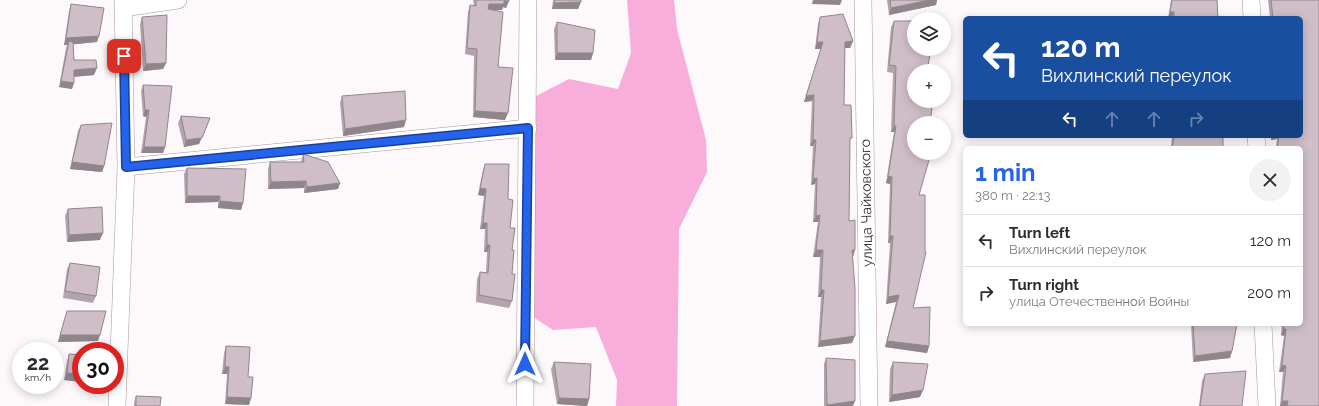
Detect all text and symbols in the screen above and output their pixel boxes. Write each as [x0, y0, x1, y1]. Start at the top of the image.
map controls [907, 12, 951, 160]
button: layers [907, 12, 951, 56]
text: 120 m [1041, 31, 1121, 64]
icon: left [975, 32, 1027, 84]
pin [107, 39, 141, 73]
icon: arrive [113, 45, 135, 67]
button: + [907, 64, 951, 108]
text: Вихлинский переулок [1041, 65, 1232, 86]
icon: left [1059, 108, 1081, 130]
icon: ahead [1101, 108, 1123, 130]
icon: ahead [1143, 108, 1165, 130]
icon: right [1185, 108, 1207, 130]
button: − [907, 116, 951, 160]
street label: улица Чайковского [857, 139, 875, 267]
text: 1 min [975, 158, 1036, 187]
button: close [1249, 159, 1291, 201]
text: 380 m · 22:13 [975, 188, 1050, 203]
text: Turn left [1009, 224, 1070, 242]
icon: left [975, 230, 997, 252]
text: 120 m [1250, 232, 1291, 250]
text: Вихлинский переулок [1009, 242, 1147, 257]
text: Turn right [1009, 276, 1079, 294]
icon: right [975, 282, 997, 304]
text: 200 m [1247, 284, 1291, 302]
text: улица Отечественной Войны [1009, 294, 1189, 309]
speed limit sign: 30 [72, 342, 124, 394]
position arrow [504, 343, 546, 385]
text: 22 [27, 351, 49, 375]
text: km/h [25, 372, 51, 383]

